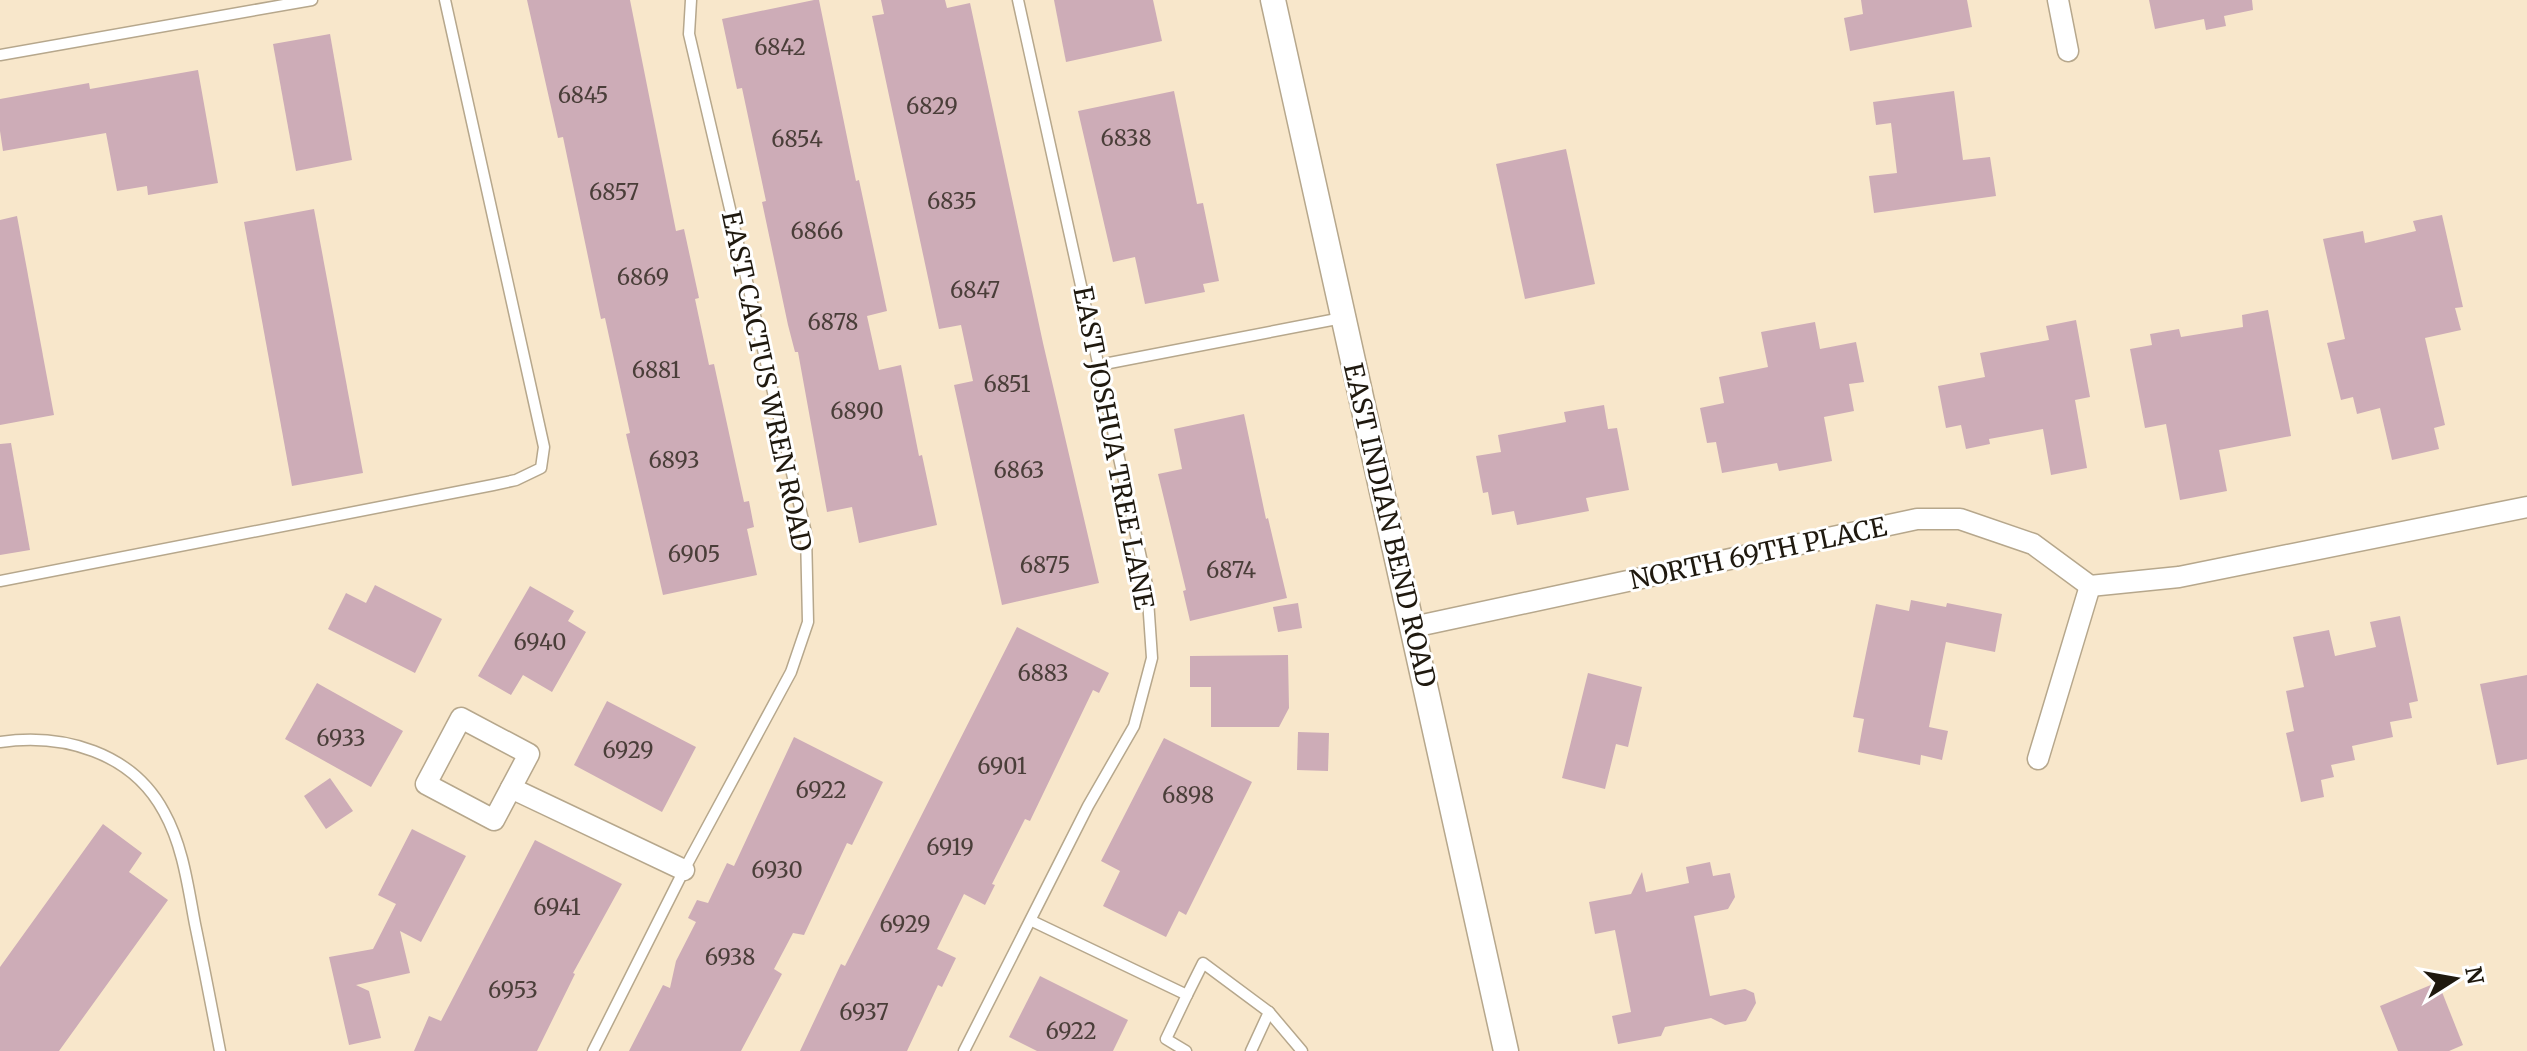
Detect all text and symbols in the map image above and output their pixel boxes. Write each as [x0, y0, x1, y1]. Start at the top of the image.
house number: 6842 [754, 33, 806, 61]
house number: 6845 [558, 81, 608, 109]
house number: 6829 [906, 92, 958, 120]
house number: 6838 [1100, 124, 1152, 152]
house number: 6854 [771, 125, 823, 153]
house number: 6857 [589, 178, 639, 206]
house number: 6835 [927, 187, 977, 215]
street label: EAST CACTUS WREN ROAD [715, 208, 819, 554]
house number: 6866 [791, 217, 843, 245]
house number: 6869 [617, 263, 669, 291]
house number: 6847 [950, 276, 1000, 304]
street label: EAST JOSHUA TREE LANE [1066, 284, 1162, 613]
house number: 6878 [808, 308, 858, 336]
house number: 6881 [632, 356, 680, 384]
street label: EAST INDIAN BEND ROAD [1337, 360, 1443, 690]
house number: 6851 [983, 370, 1031, 398]
house number: 6890 [830, 397, 884, 425]
house number: 6893 [649, 446, 699, 474]
house number: 6863 [994, 456, 1044, 484]
street label: NORTH 69TH PLACE [1626, 510, 1890, 596]
house number: 6905 [668, 540, 720, 568]
house number: 6875 [1020, 551, 1070, 579]
house number: 6874 [1206, 556, 1256, 584]
house number: 6940 [514, 628, 566, 656]
house number: 6883 [1017, 659, 1069, 687]
house number: 6933 [316, 724, 366, 752]
house number: 6929 [602, 736, 654, 764]
house number: 6901 [977, 752, 1027, 780]
house number: 6922 [795, 776, 847, 804]
house number: 6898 [1162, 781, 1214, 809]
house number: 6919 [926, 833, 974, 861]
house number: 6930 [751, 856, 803, 884]
house number: 6941 [533, 893, 581, 921]
house number: 6929 [879, 910, 931, 938]
north arrow [2415, 939, 2495, 1019]
house number: 6938 [705, 943, 755, 971]
text: N [2459, 964, 2490, 987]
house number: 6953 [488, 976, 538, 1004]
house number: 6937 [839, 998, 889, 1026]
house number: 6922 [1045, 1017, 1097, 1045]

